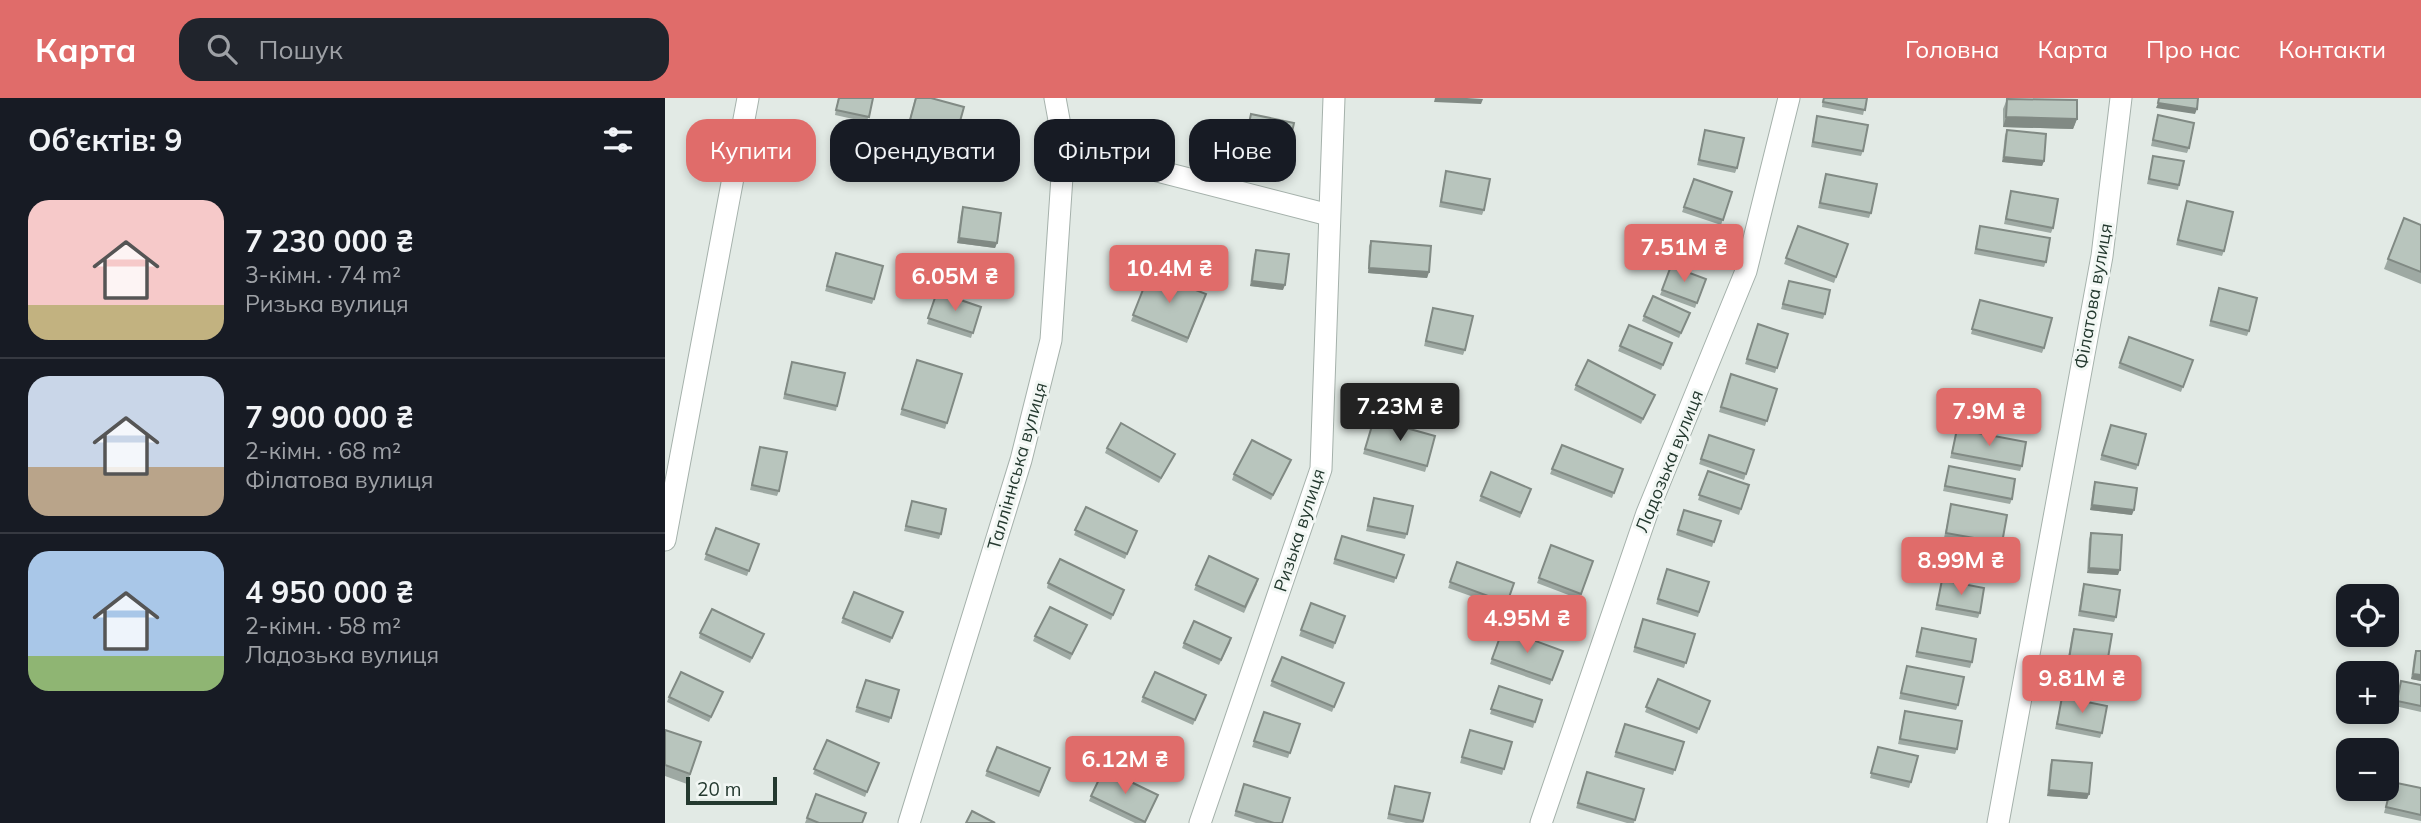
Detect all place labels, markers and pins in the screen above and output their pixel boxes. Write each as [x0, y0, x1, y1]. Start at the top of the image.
pin: 7.51M ₴ [1619, 225, 1749, 284]
pin: 10.4M ₴ [1104, 246, 1234, 305]
pin: 6.05M ₴ [890, 254, 1020, 313]
pin: 7.23M ₴ [1335, 384, 1465, 443]
pin: 7.9M ₴ [1932, 388, 2046, 448]
pin: 8.99M ₴ [1896, 538, 2026, 597]
pin: 4.95M ₴ [1462, 596, 1592, 655]
pin: 9.81M ₴ [2017, 656, 2147, 715]
pin: 6.12M ₴ [1060, 736, 1190, 796]

